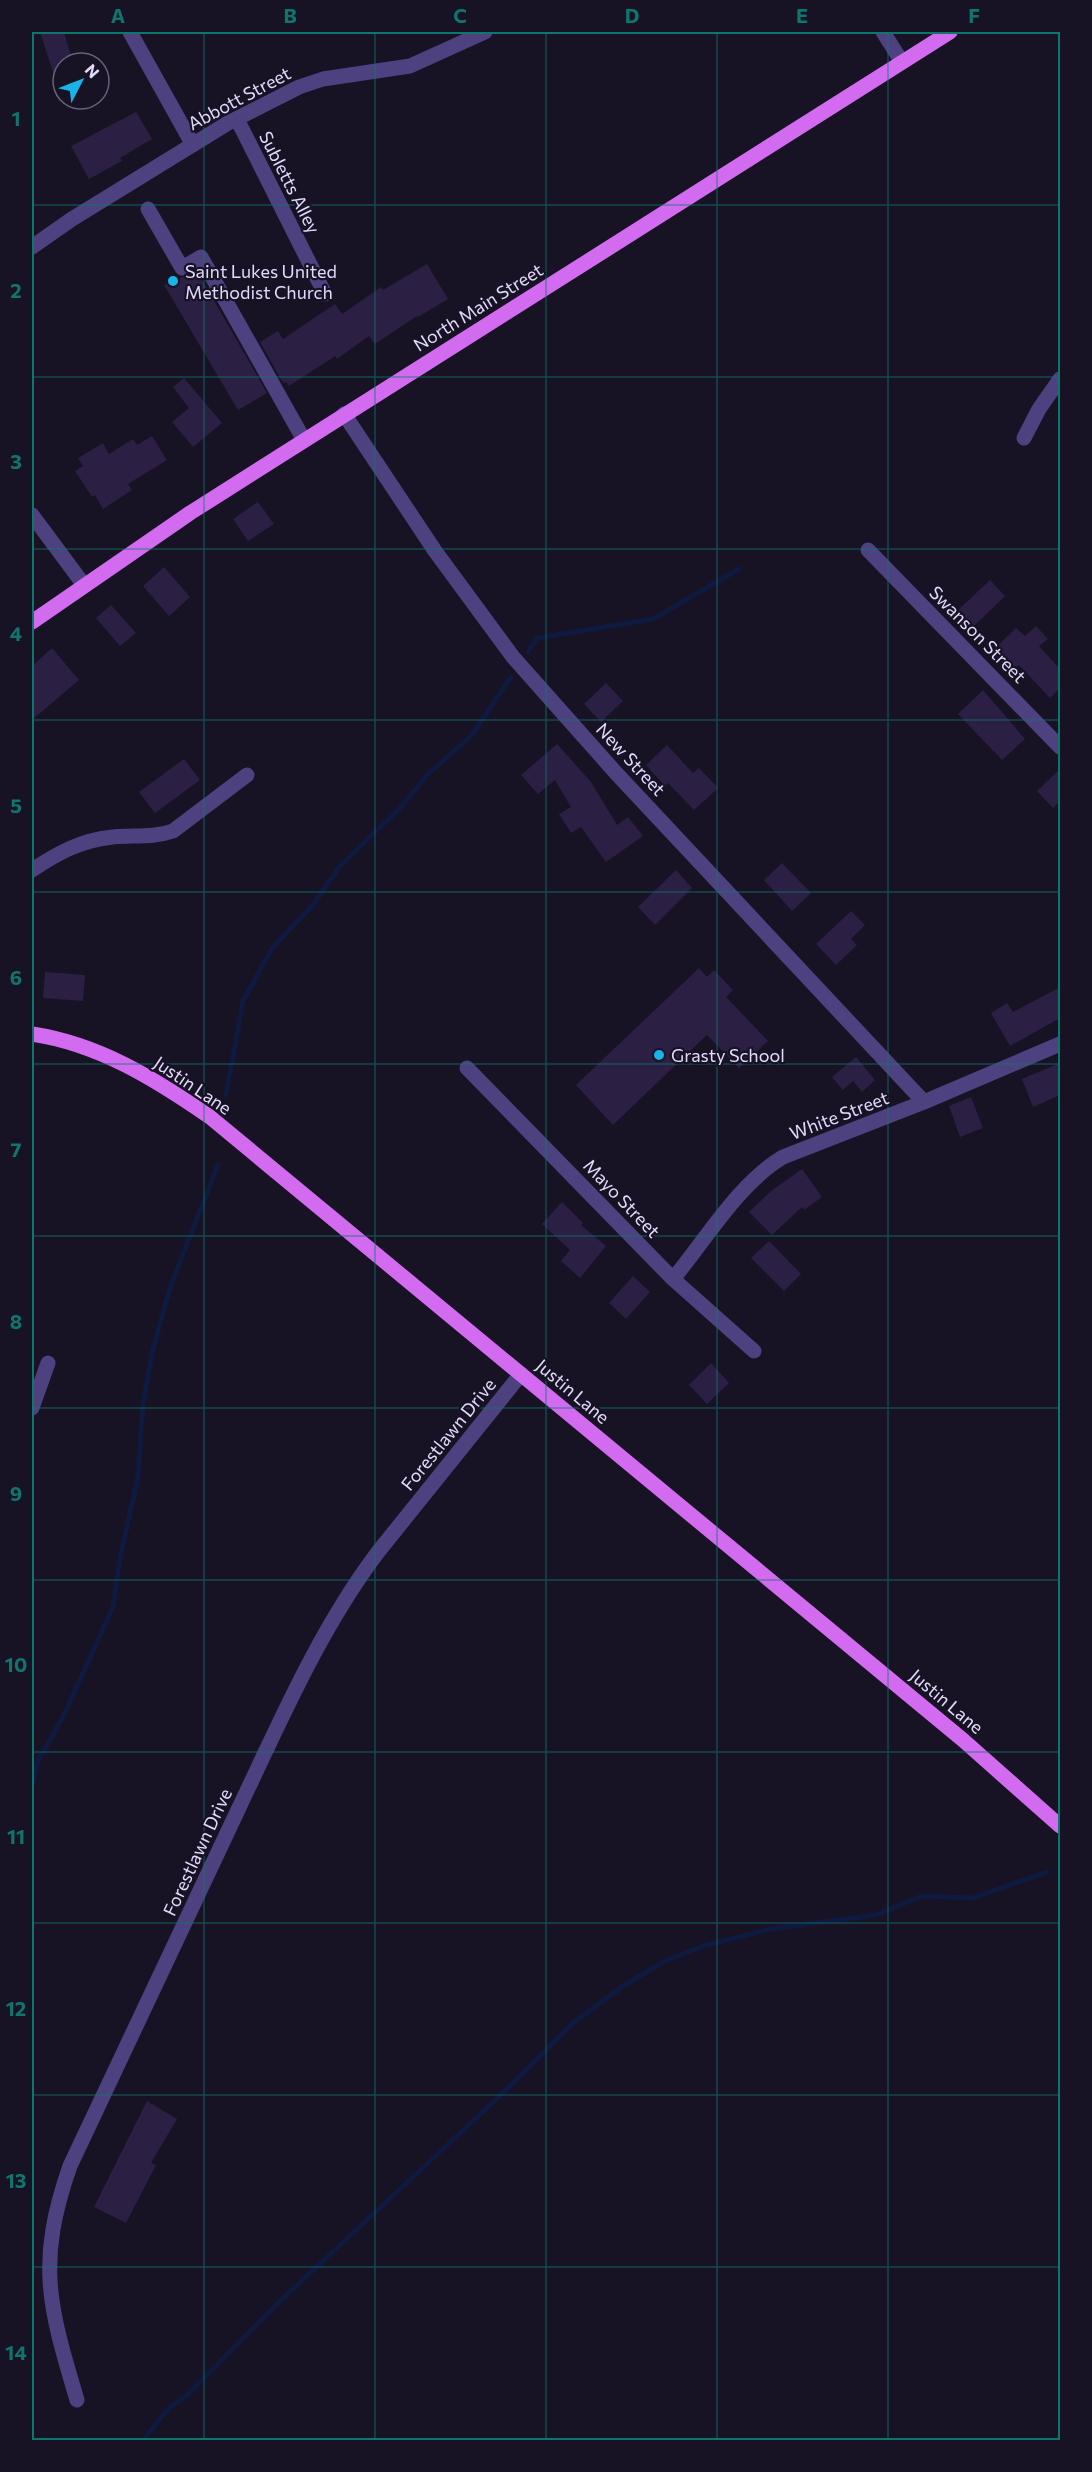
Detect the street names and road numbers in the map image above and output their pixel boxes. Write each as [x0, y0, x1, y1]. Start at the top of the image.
street label: Abbott Street [184, 62, 294, 134]
street label: Subletts Alley [255, 127, 325, 237]
street label: North Main Street [409, 258, 547, 356]
street label: Swanson Street [925, 581, 1031, 687]
street label: New Street [592, 718, 670, 800]
street label: Justin Lane [150, 1051, 236, 1119]
street label: White Street [786, 1086, 892, 1144]
street label: Mayo Street [579, 1154, 665, 1242]
street label: Justin Lane [532, 1354, 614, 1428]
street label: Forestlawn Drive [396, 1373, 500, 1495]
street label: Justin Lane [906, 1664, 988, 1738]
street label: Forestlawn Drive [158, 1785, 236, 1919]

